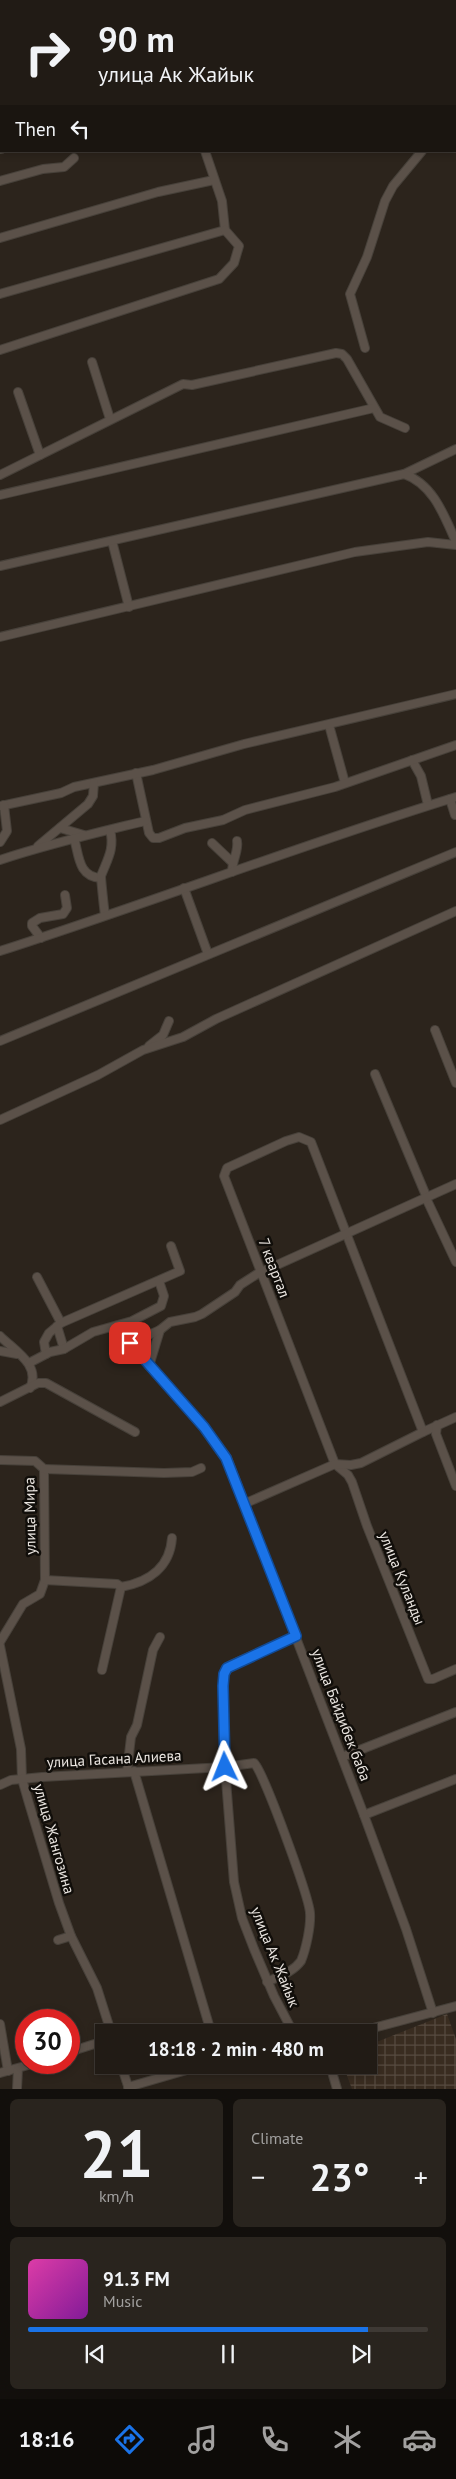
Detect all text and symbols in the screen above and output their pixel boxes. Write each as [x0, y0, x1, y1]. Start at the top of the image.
text: 90 m [98, 16, 175, 62]
icon: right [15, 20, 80, 85]
text: улица Ак Жайык [98, 60, 254, 88]
icon: left [66, 115, 94, 143]
text: Then [15, 117, 56, 141]
street label: 7 квартал [254, 1235, 294, 1300]
pin [109, 1322, 151, 1364]
icon: arrive [116, 1329, 144, 1357]
street label: улица Мира [19, 1477, 40, 1555]
street label: улица Куланды [375, 1528, 430, 1627]
street label: улица Байдибек баба [307, 1646, 375, 1784]
position arrow [198, 1740, 250, 1792]
street label: улица Гасана Алиева [46, 1745, 182, 1772]
street label: улица Жангозина [30, 1782, 79, 1896]
street label: улица Ак Жайык [247, 1904, 305, 2010]
speed limit sign: 30 [15, 2009, 80, 2074]
text: 18:18 · 2 min · 480 m [148, 2037, 324, 2061]
text: 21 [80, 2111, 153, 2195]
text: Climate [251, 2128, 303, 2148]
text: 23° [310, 2152, 369, 2201]
text: − [251, 2158, 265, 2195]
text: + [414, 2158, 428, 2195]
text: km/h [99, 2186, 134, 2206]
text: 91.3 FM [103, 2267, 170, 2291]
text: Music [103, 2291, 143, 2311]
icon: previous [81, 2340, 109, 2368]
icon: pause [214, 2340, 242, 2368]
icon: next [347, 2340, 375, 2368]
icon: directions [112, 2422, 147, 2457]
icon: music [185, 2422, 220, 2457]
icon: phone [257, 2422, 292, 2457]
icon: climate [330, 2422, 365, 2457]
icon: car [402, 2422, 437, 2457]
text: 18:16 [19, 2425, 75, 2453]

